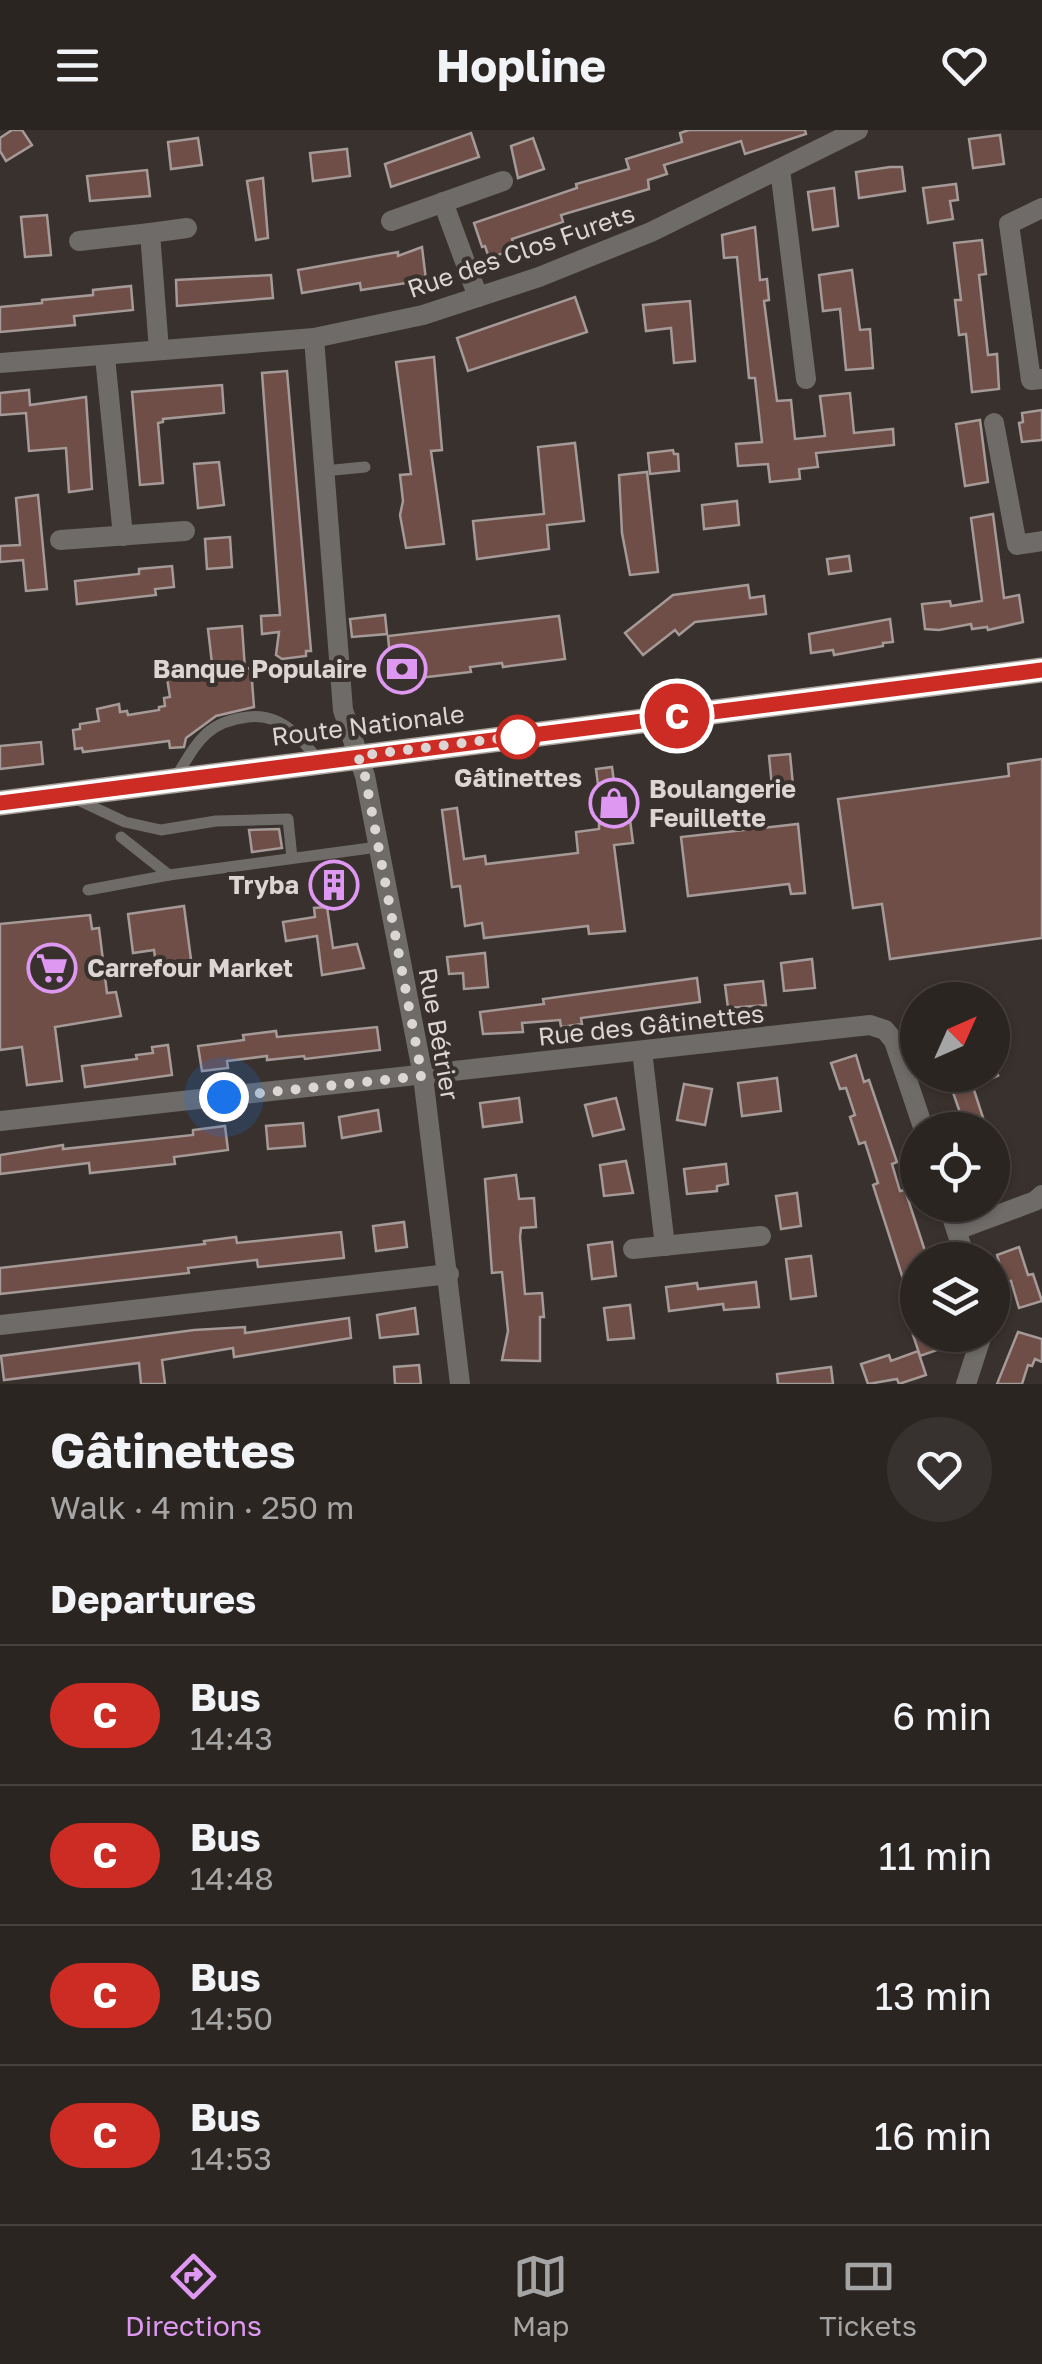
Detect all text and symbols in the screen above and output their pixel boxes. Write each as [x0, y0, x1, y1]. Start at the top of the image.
icon: menu [50, 38, 105, 93]
text: Hopline [436, 38, 606, 92]
icon: heart [937, 38, 992, 93]
street label: Rue des Clos Furets [403, 197, 639, 304]
bank icon: Banque Populaire [376, 643, 428, 695]
place label: Banque Populaire [153, 653, 367, 684]
line badge: C [644, 684, 710, 748]
text: C [665, 695, 689, 737]
street label: Route Nationale [270, 697, 466, 752]
marker: Gâtinettes [497, 716, 539, 758]
place label: Gâtinettes [454, 762, 582, 793]
place label: Boulangerie Feuillette [649, 773, 796, 833]
shop icon: Boulangerie Feuillette [588, 777, 640, 829]
building icon: Tryba [308, 859, 360, 911]
place label: Tryba [229, 869, 299, 900]
supermarket icon: Carrefour Market [26, 942, 78, 994]
place label: Carrefour Market [87, 952, 293, 983]
street label: Rue Bétrier [413, 965, 466, 1103]
north arrow [900, 982, 1010, 1092]
map controls [900, 982, 1010, 1352]
street label: Rue des Gâtinettes [536, 997, 766, 1052]
your location [199, 1072, 249, 1122]
button: locate [900, 1112, 1010, 1222]
button: layers [900, 1242, 1010, 1352]
button: heart [887, 1417, 992, 1522]
text: Gâtinettes [50, 1421, 296, 1479]
text: Walk · 4 min · 250 m [50, 1488, 354, 1526]
text: Departures [50, 1576, 256, 1621]
text: Bus [190, 1674, 261, 1719]
text: 6 min [892, 1693, 992, 1738]
text: C [93, 1694, 117, 1736]
text: 14:43 [190, 1719, 273, 1757]
text: Bus [190, 1814, 261, 1859]
text: 11 min [878, 1833, 992, 1878]
text: C [93, 1834, 117, 1876]
text: 14:48 [190, 1859, 274, 1897]
text: Bus [190, 1954, 261, 1999]
text: 13 min [875, 1973, 992, 2018]
text: C [93, 1974, 117, 2016]
text: 14:50 [190, 1999, 273, 2037]
text: Bus [190, 2094, 261, 2139]
text: 16 min [874, 2113, 992, 2158]
text: C [93, 2114, 117, 2156]
text: 14:53 [190, 2139, 272, 2177]
tab: Directions [125, 2249, 262, 2342]
tab: Map [512, 2249, 569, 2342]
tab: Tickets [819, 2249, 917, 2342]

